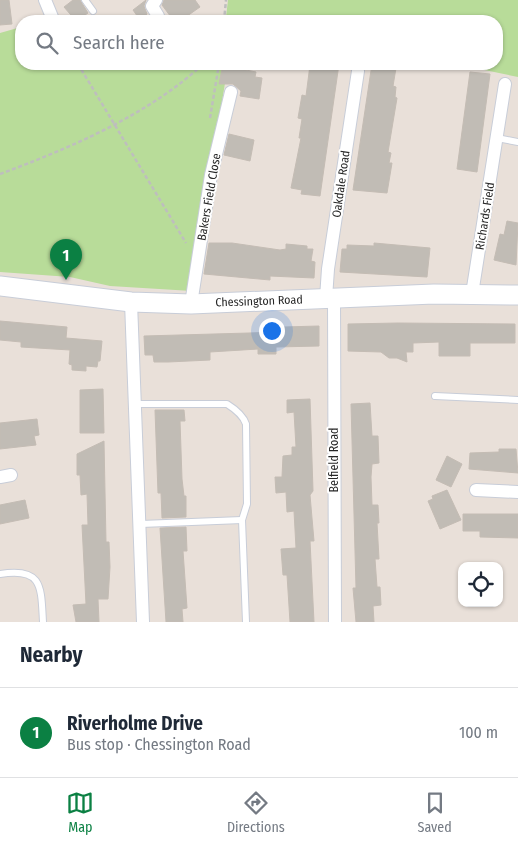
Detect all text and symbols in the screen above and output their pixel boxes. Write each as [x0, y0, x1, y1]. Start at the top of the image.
search box [15, 15, 503, 70]
icon: search [33, 29, 61, 57]
text: Search here [73, 31, 165, 54]
street label: Oakdale Road [329, 149, 353, 219]
street label: Bakers Field Close [194, 152, 224, 242]
street label: Richards Field [473, 181, 497, 251]
pin: 1 [50, 239, 82, 280]
street label: Chessington Road [215, 292, 303, 310]
your location [259, 318, 285, 344]
street label: Belfield Road [327, 427, 341, 493]
map controls [458, 562, 503, 607]
button: locate [458, 562, 503, 607]
text: Nearby [20, 642, 82, 668]
text: Riverholme Drive [67, 712, 203, 735]
text: 1 [33, 723, 39, 742]
text: 100 m [459, 723, 498, 742]
text: Bus stop · Chessington Road [67, 735, 251, 754]
tab: Map [66, 789, 94, 836]
tab: Directions [227, 789, 285, 836]
tab: Saved [417, 789, 452, 836]

